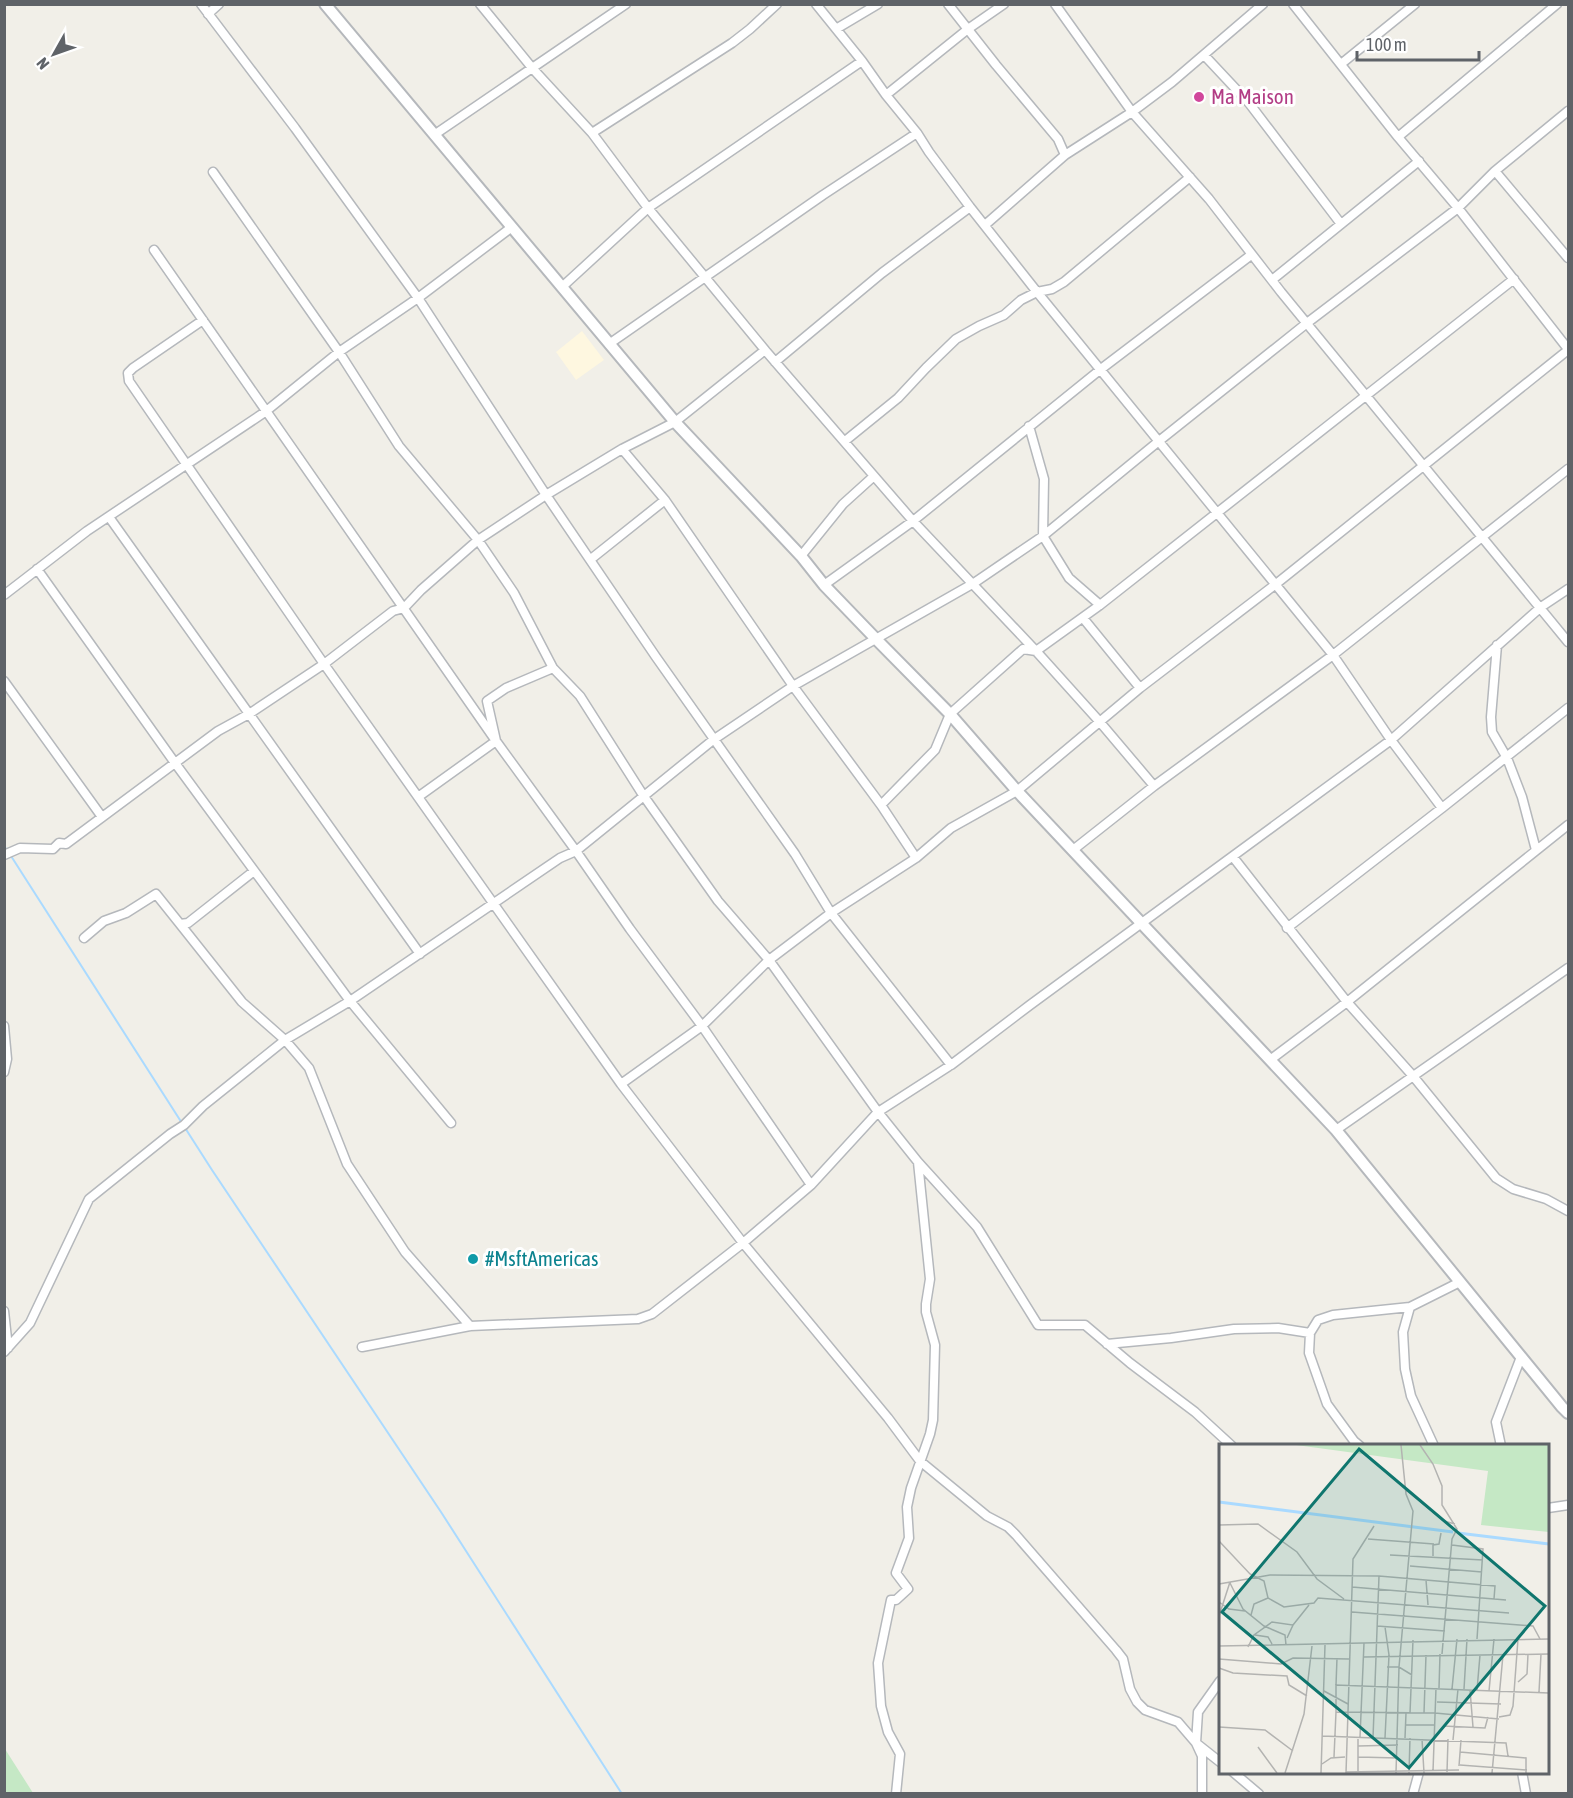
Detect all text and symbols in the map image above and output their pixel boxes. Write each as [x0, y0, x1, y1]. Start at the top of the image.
north arrow [24, 24, 84, 84]
scale bar [1357, 24, 1478, 62]
text: 100 m [1366, 34, 1407, 55]
text: N [33, 54, 52, 73]
place label: Ma Maison [1211, 84, 1294, 108]
marker: Ma Maison [1192, 90, 1206, 104]
place label: #MsftAmericas [485, 1246, 598, 1270]
marker: #MsftAmericas [466, 1252, 480, 1266]
inset map [1219, 1444, 1549, 1774]

